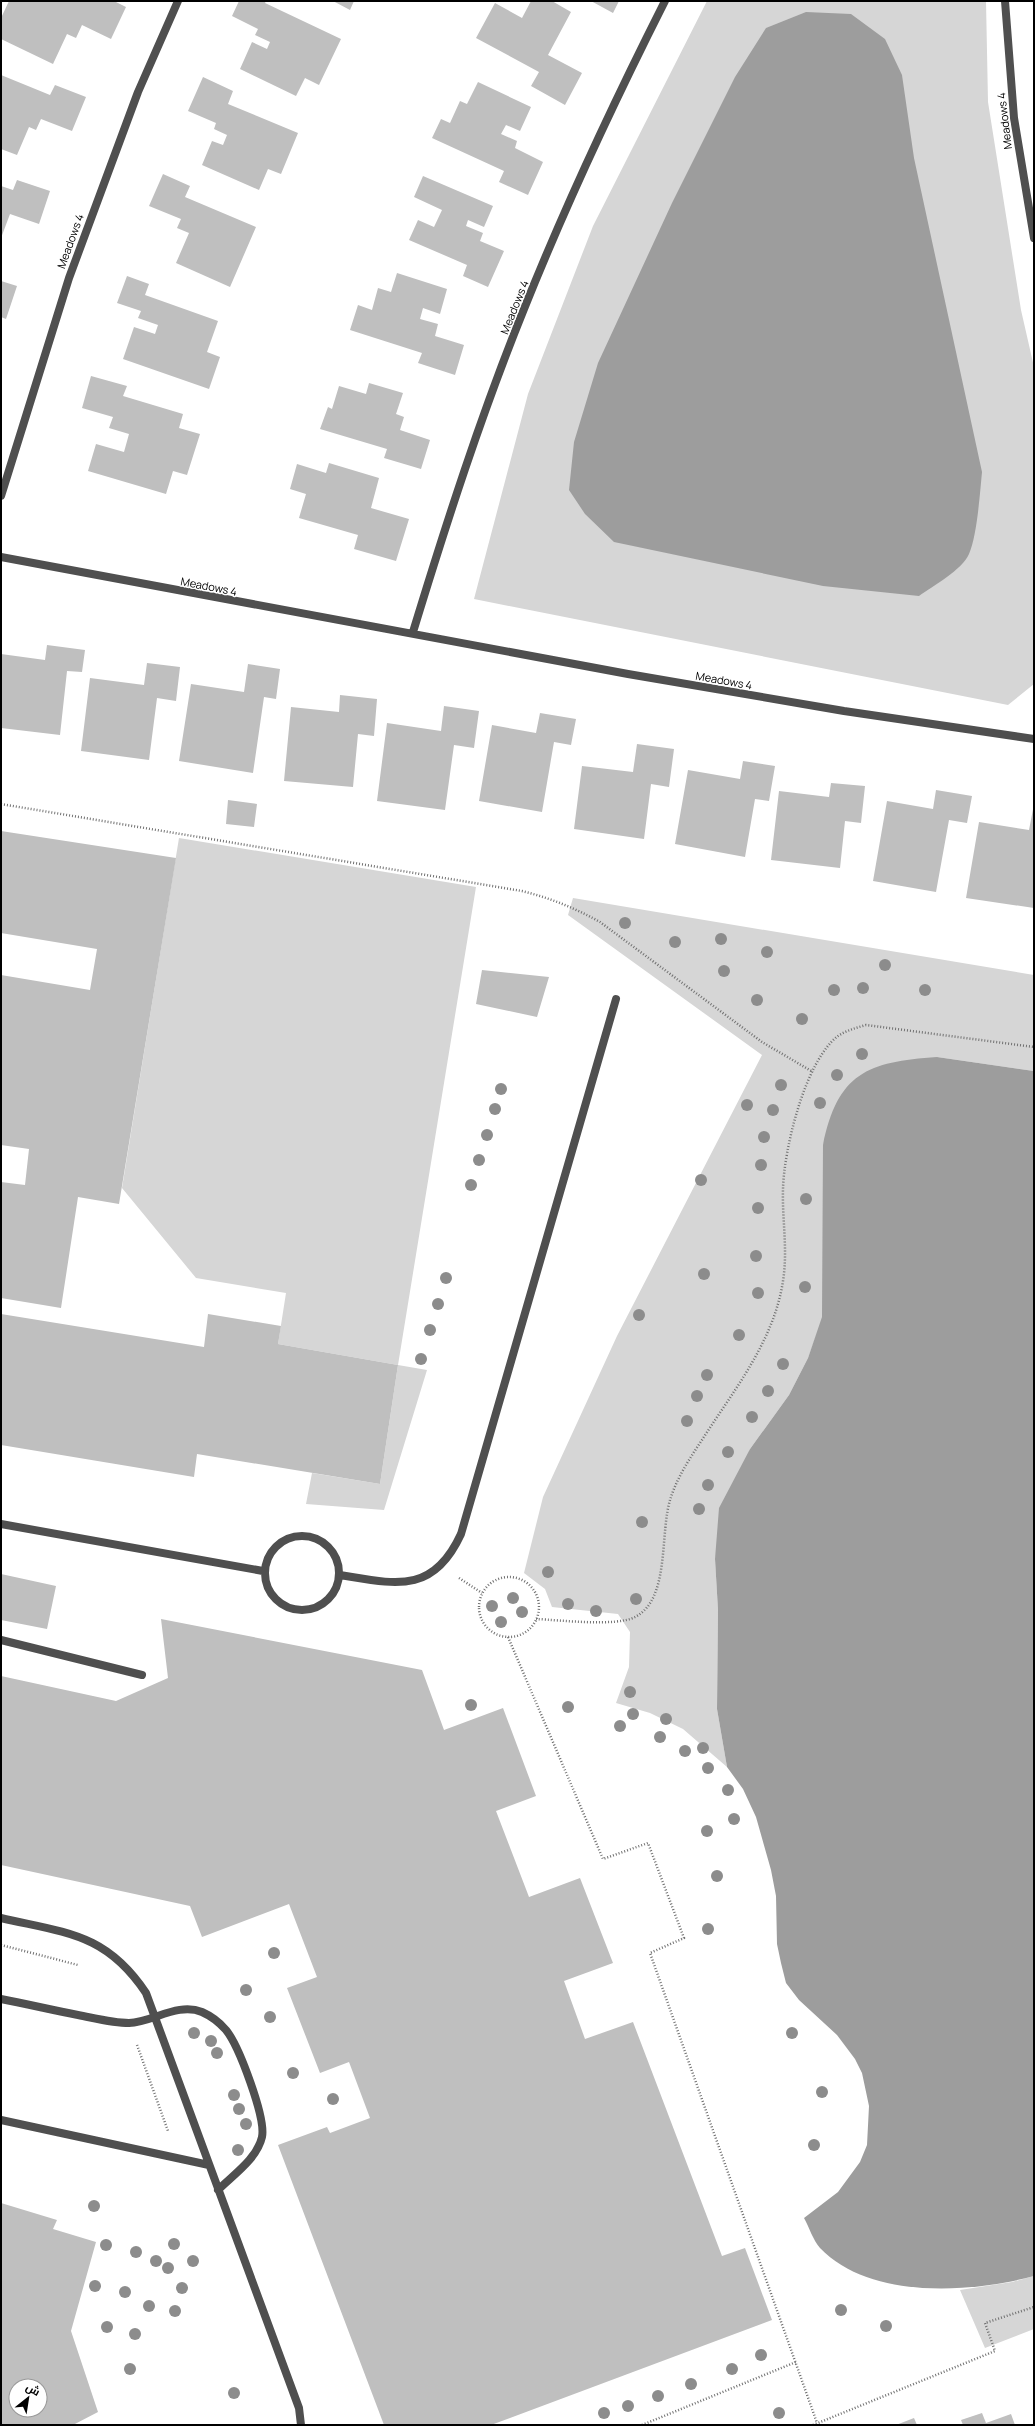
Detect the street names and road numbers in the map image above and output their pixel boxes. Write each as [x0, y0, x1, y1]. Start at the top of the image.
street label: Meadows 4 [993, 92, 1015, 150]
street label: Meadows 4 [53, 212, 87, 270]
street label: Meadows 4 [496, 278, 532, 336]
street label: Meadows 4 [180, 573, 238, 599]
street label: Meadows 4 [695, 668, 753, 692]

